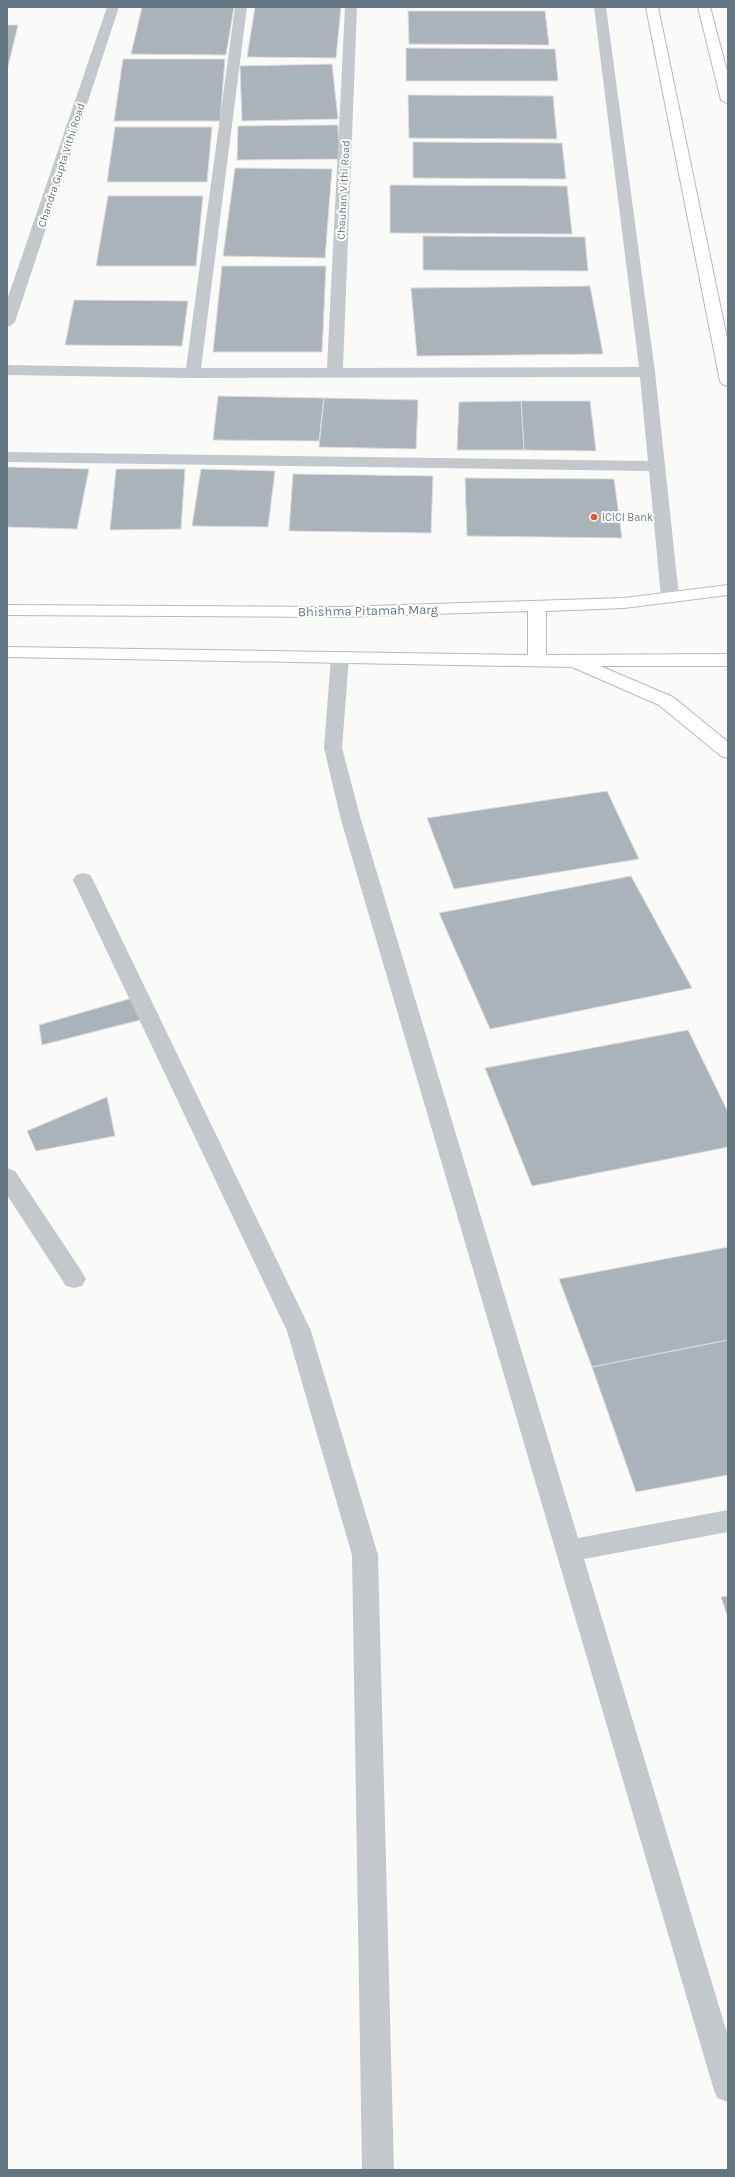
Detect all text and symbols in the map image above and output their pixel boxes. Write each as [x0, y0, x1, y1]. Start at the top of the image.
street label: Chandra Gupta Vithi Road [35, 101, 88, 229]
street label: Chauhan Vithi Road [334, 140, 353, 240]
place label: ICICI Bank [602, 511, 653, 524]
marker: ICICI Bank [589, 512, 599, 522]
street label: Bhishma Pitamah Marg [298, 602, 439, 619]

